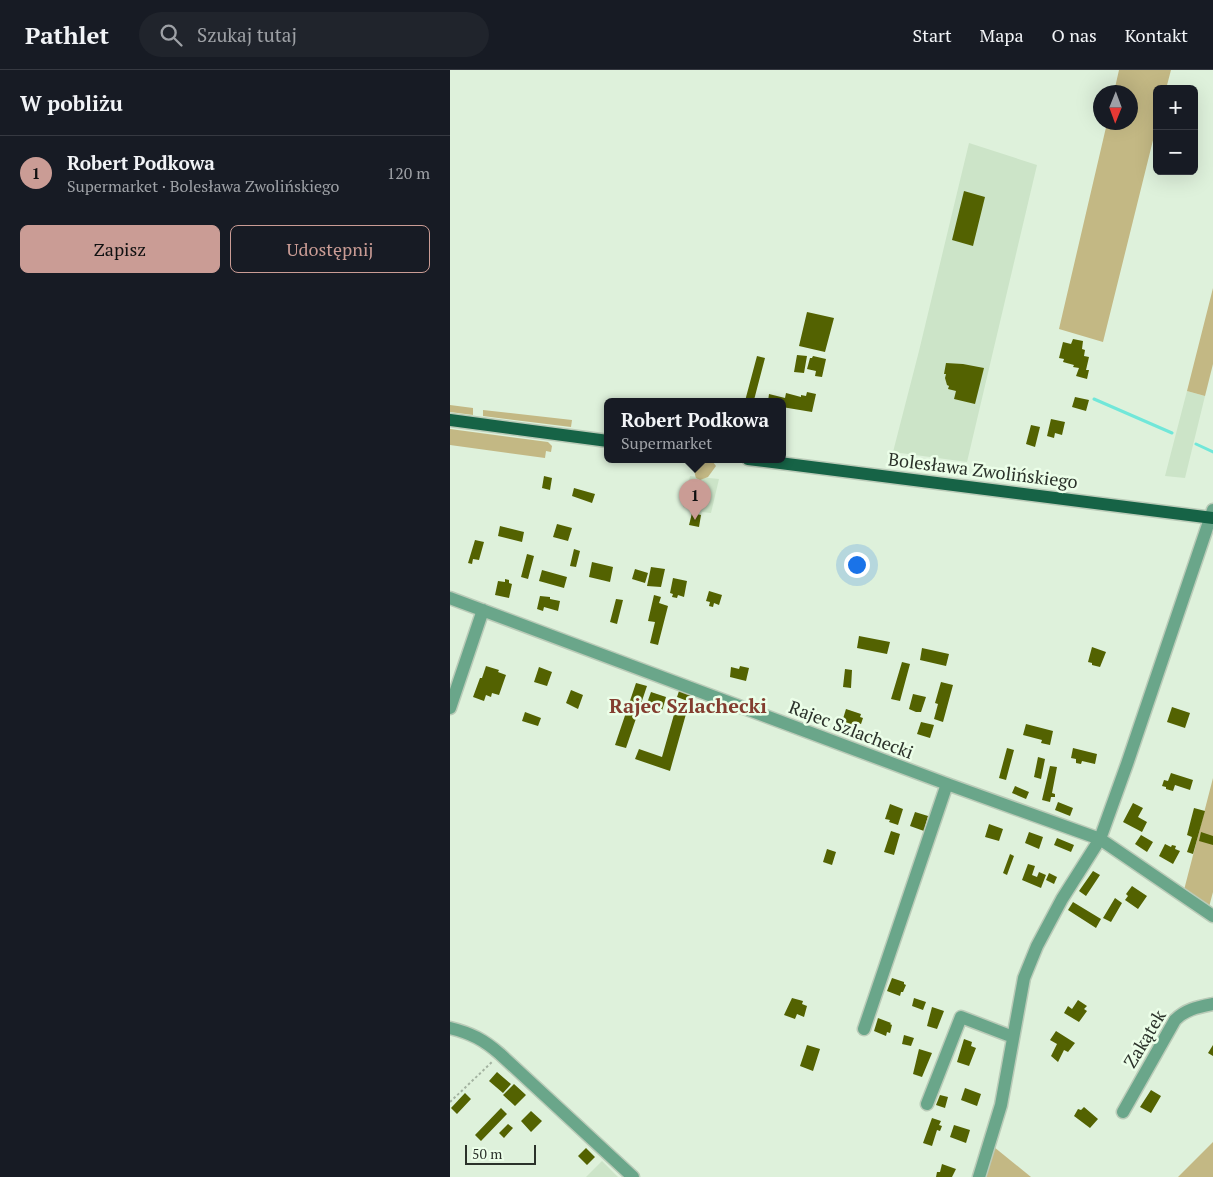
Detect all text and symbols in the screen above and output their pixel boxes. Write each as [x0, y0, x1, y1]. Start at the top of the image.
search box [139, 12, 489, 57]
text: Pathlet [25, 19, 109, 51]
icon: search [157, 21, 185, 49]
text: Szukaj tutaj [197, 22, 297, 47]
text: Start [913, 23, 952, 47]
text: Mapa [980, 23, 1024, 47]
text: O nas [1052, 23, 1097, 47]
text: Kontakt [1125, 23, 1188, 47]
north arrow [1093, 85, 1138, 130]
map controls [1153, 85, 1198, 175]
button: + [1153, 85, 1198, 130]
text: W pobliżu [20, 89, 123, 117]
button: − [1153, 130, 1198, 175]
text: Robert Podkowa [67, 150, 215, 175]
text: 1 [31, 162, 41, 184]
text: 120 m [387, 162, 430, 184]
text: Supermarket · Bolesława Zwolińskiego [67, 175, 339, 197]
button: Zapisz [20, 225, 220, 273]
button: Udostępnij [230, 225, 430, 273]
popup [604, 398, 786, 463]
text: Robert Podkowa [621, 407, 769, 432]
text: Supermarket [621, 432, 712, 454]
street label: Bolesława Zwolińskiego [887, 446, 1079, 494]
pin: 1 [679, 479, 711, 520]
your location [844, 552, 870, 578]
district label: Rajec Szlachecki [609, 692, 767, 719]
street label: Rajec Szlachecki [786, 694, 917, 764]
street label: Zakątek [1118, 1004, 1171, 1072]
scale bar [465, 1142, 536, 1165]
text: 50 m [472, 1144, 502, 1163]

